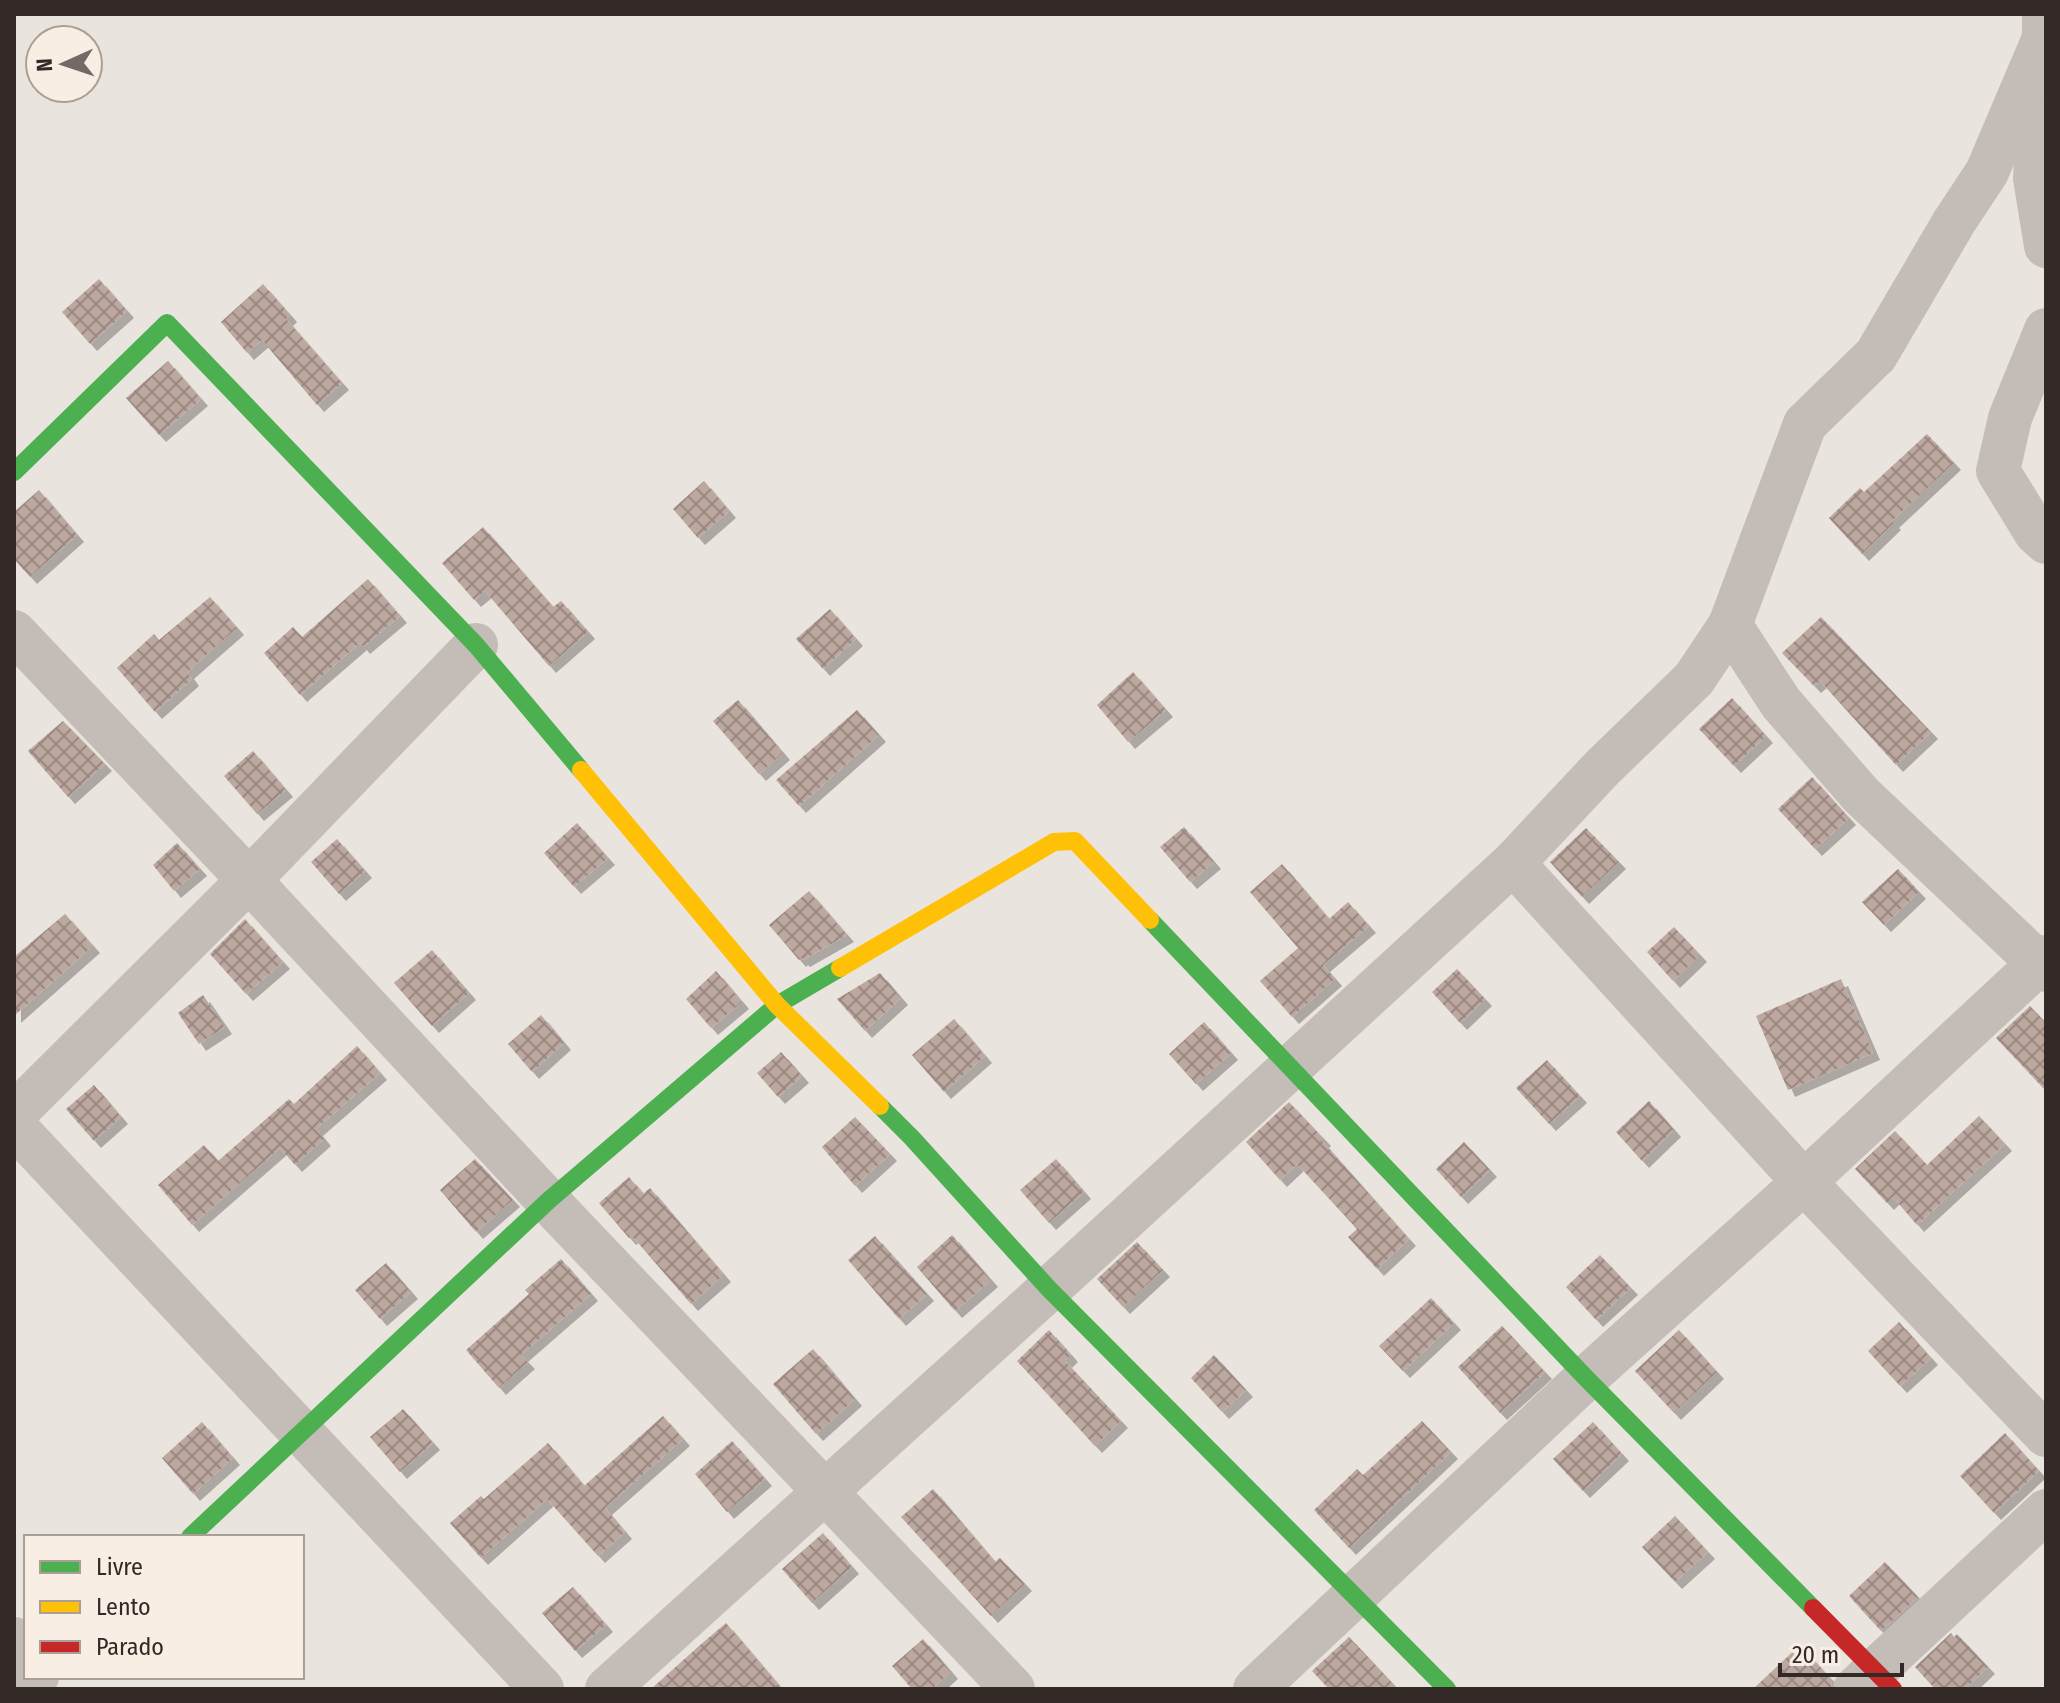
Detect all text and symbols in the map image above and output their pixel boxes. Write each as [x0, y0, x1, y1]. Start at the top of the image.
north arrow [24, 24, 104, 104]
text: N [31, 58, 58, 72]
legend [24, 1535, 304, 1679]
text: Livre [96, 1553, 143, 1581]
text: Lento [96, 1593, 151, 1621]
scale bar [1780, 1627, 1902, 1677]
text: Parado [96, 1633, 164, 1661]
text: 20 m [1792, 1641, 1839, 1669]

